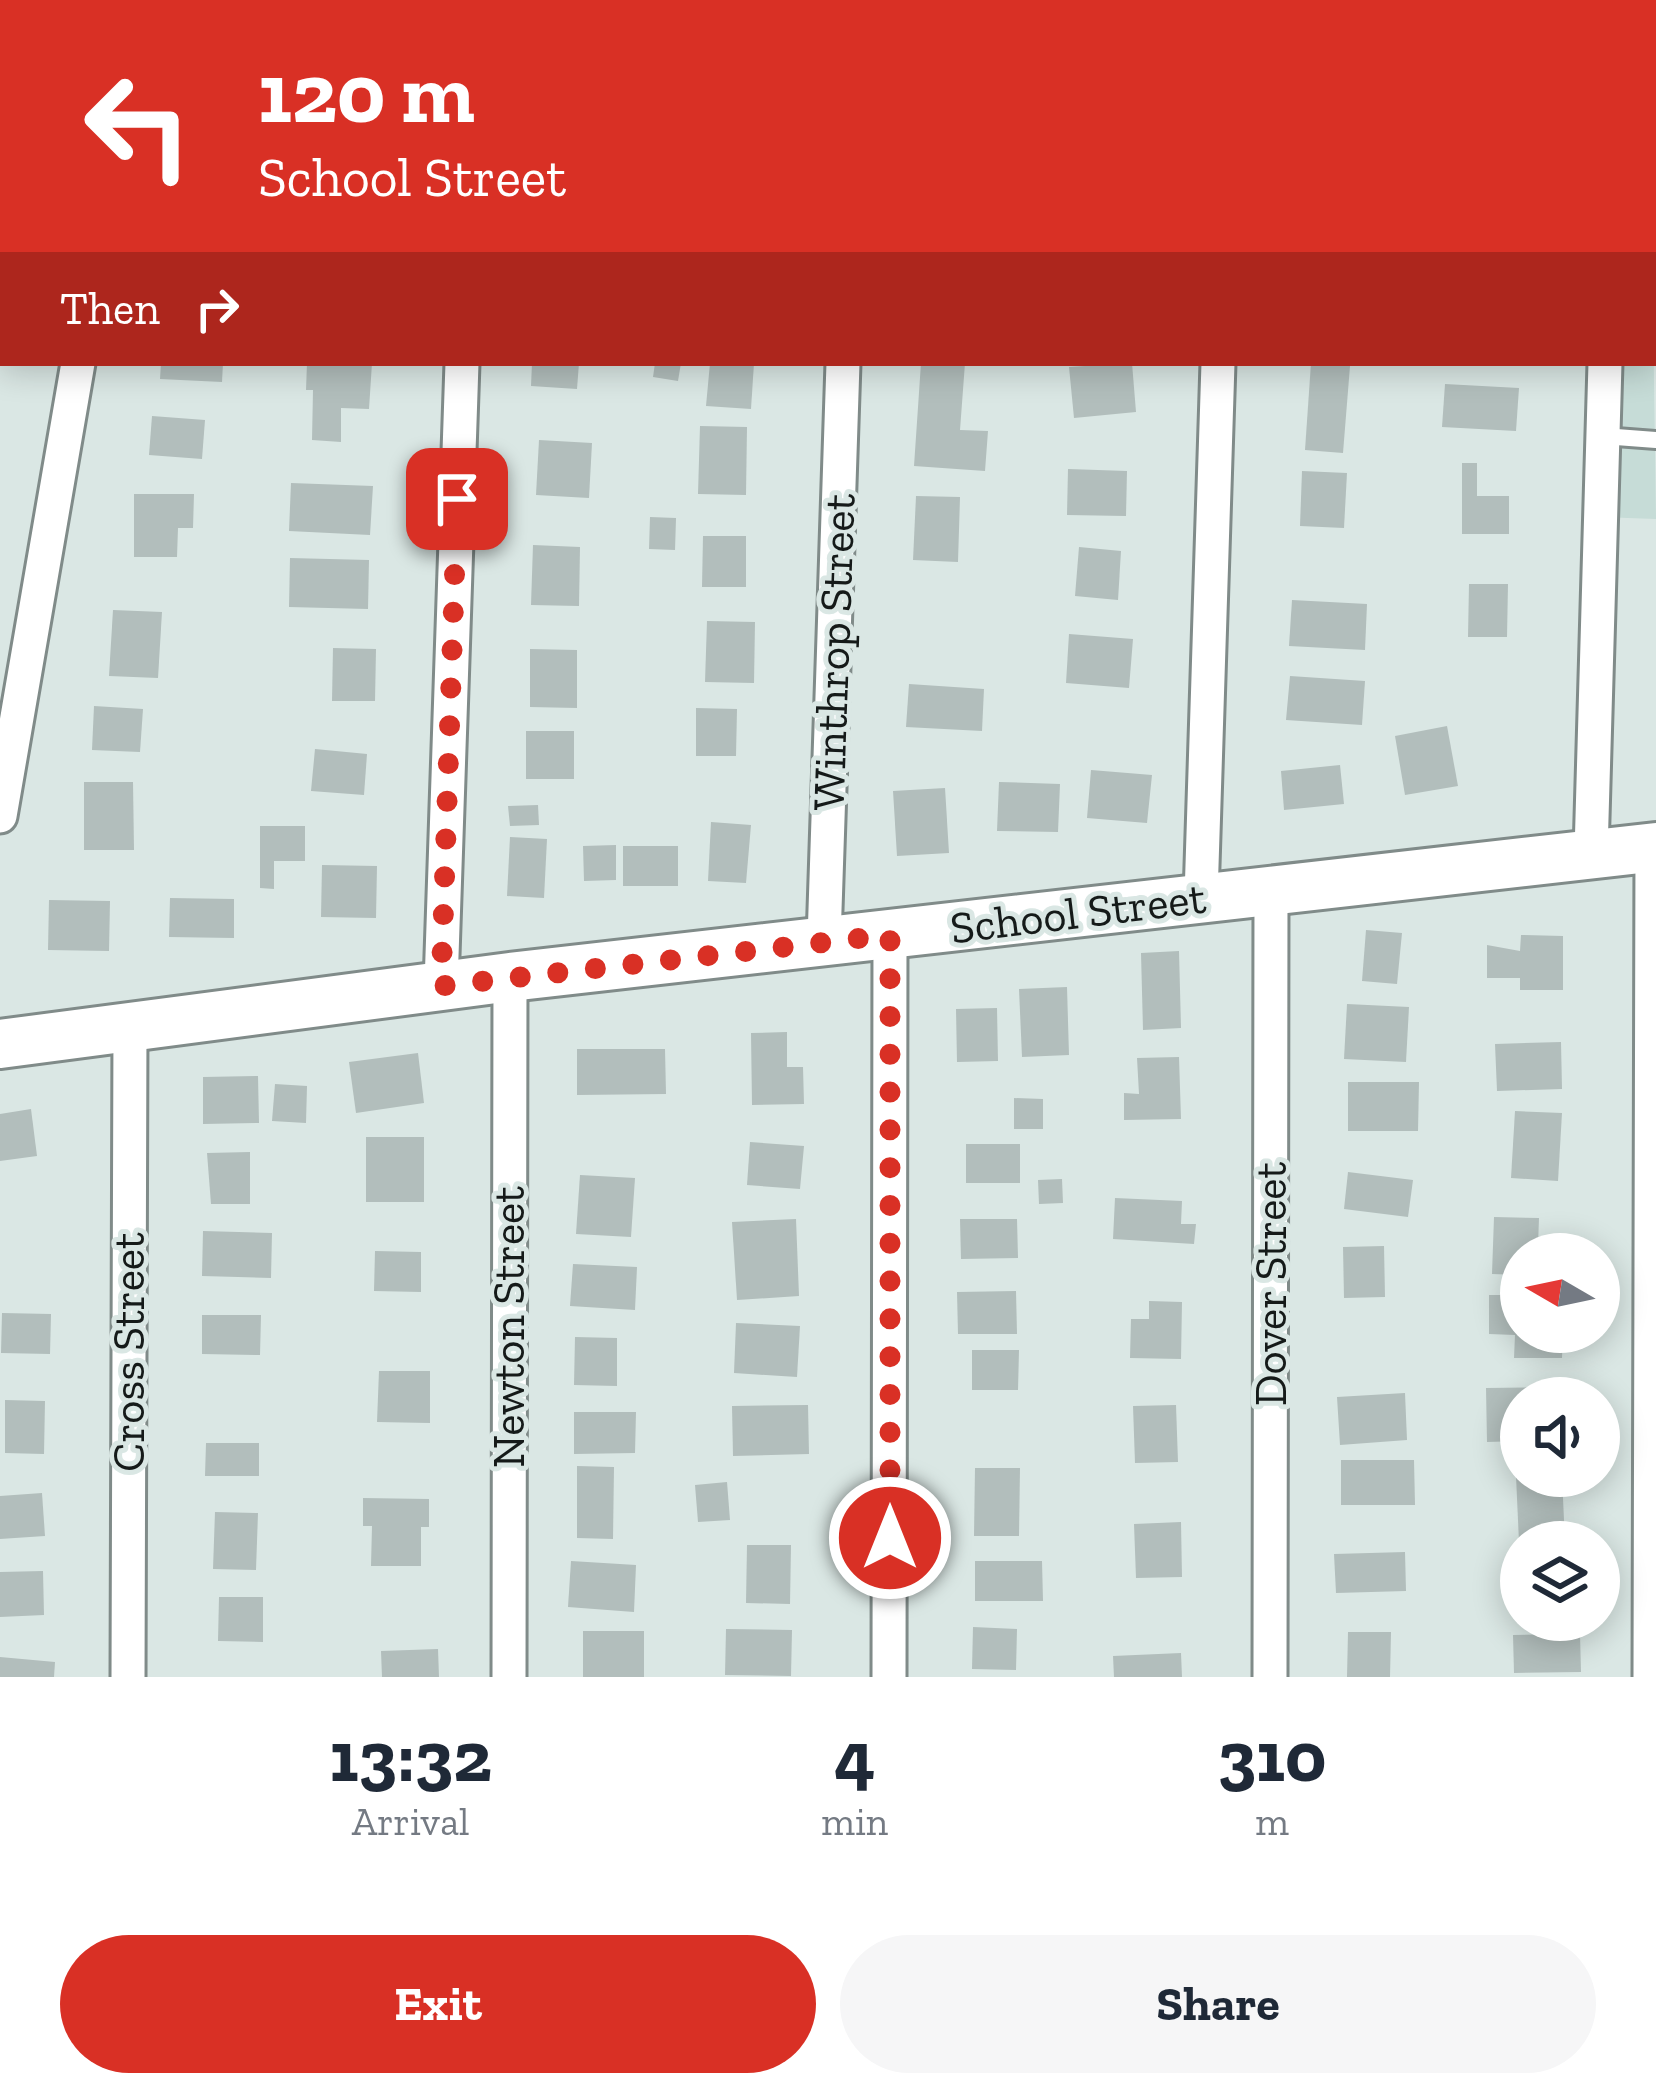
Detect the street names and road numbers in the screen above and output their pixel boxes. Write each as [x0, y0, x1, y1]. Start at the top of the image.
street label: Winthrop Street [801, 492, 867, 811]
street label: School Street [947, 871, 1209, 955]
street label: Dover Street [1244, 1162, 1298, 1406]
street label: Newton Street [482, 1186, 536, 1468]
street label: Cross Street [102, 1232, 156, 1472]

